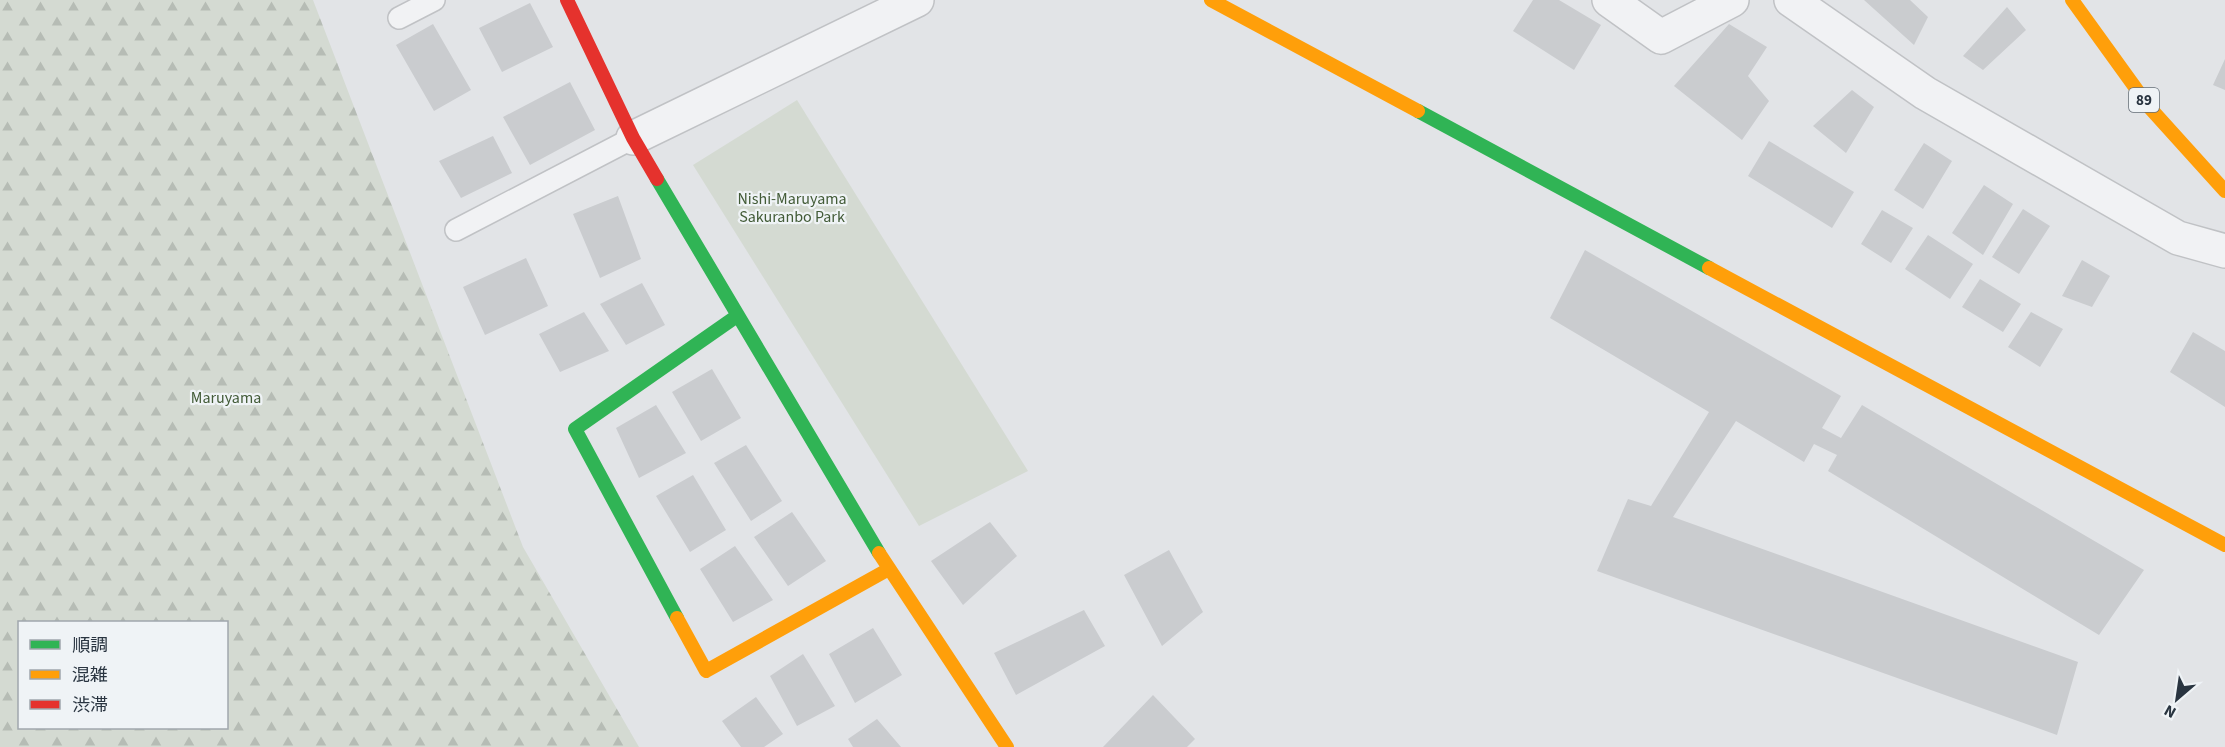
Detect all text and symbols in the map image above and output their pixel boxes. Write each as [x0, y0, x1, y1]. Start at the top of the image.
road number: 89 [2129, 88, 2159, 112]
park label: Nishi-Maruyama Sakuranbo Park [737, 188, 847, 228]
park label: Maruyama [191, 387, 261, 409]
legend [18, 621, 228, 729]
text: 順調 [72, 633, 108, 658]
text: 混雑 [72, 663, 108, 688]
north arrow [2147, 669, 2207, 729]
text: 渋滞 [72, 693, 108, 718]
text: N [2160, 699, 2180, 723]

